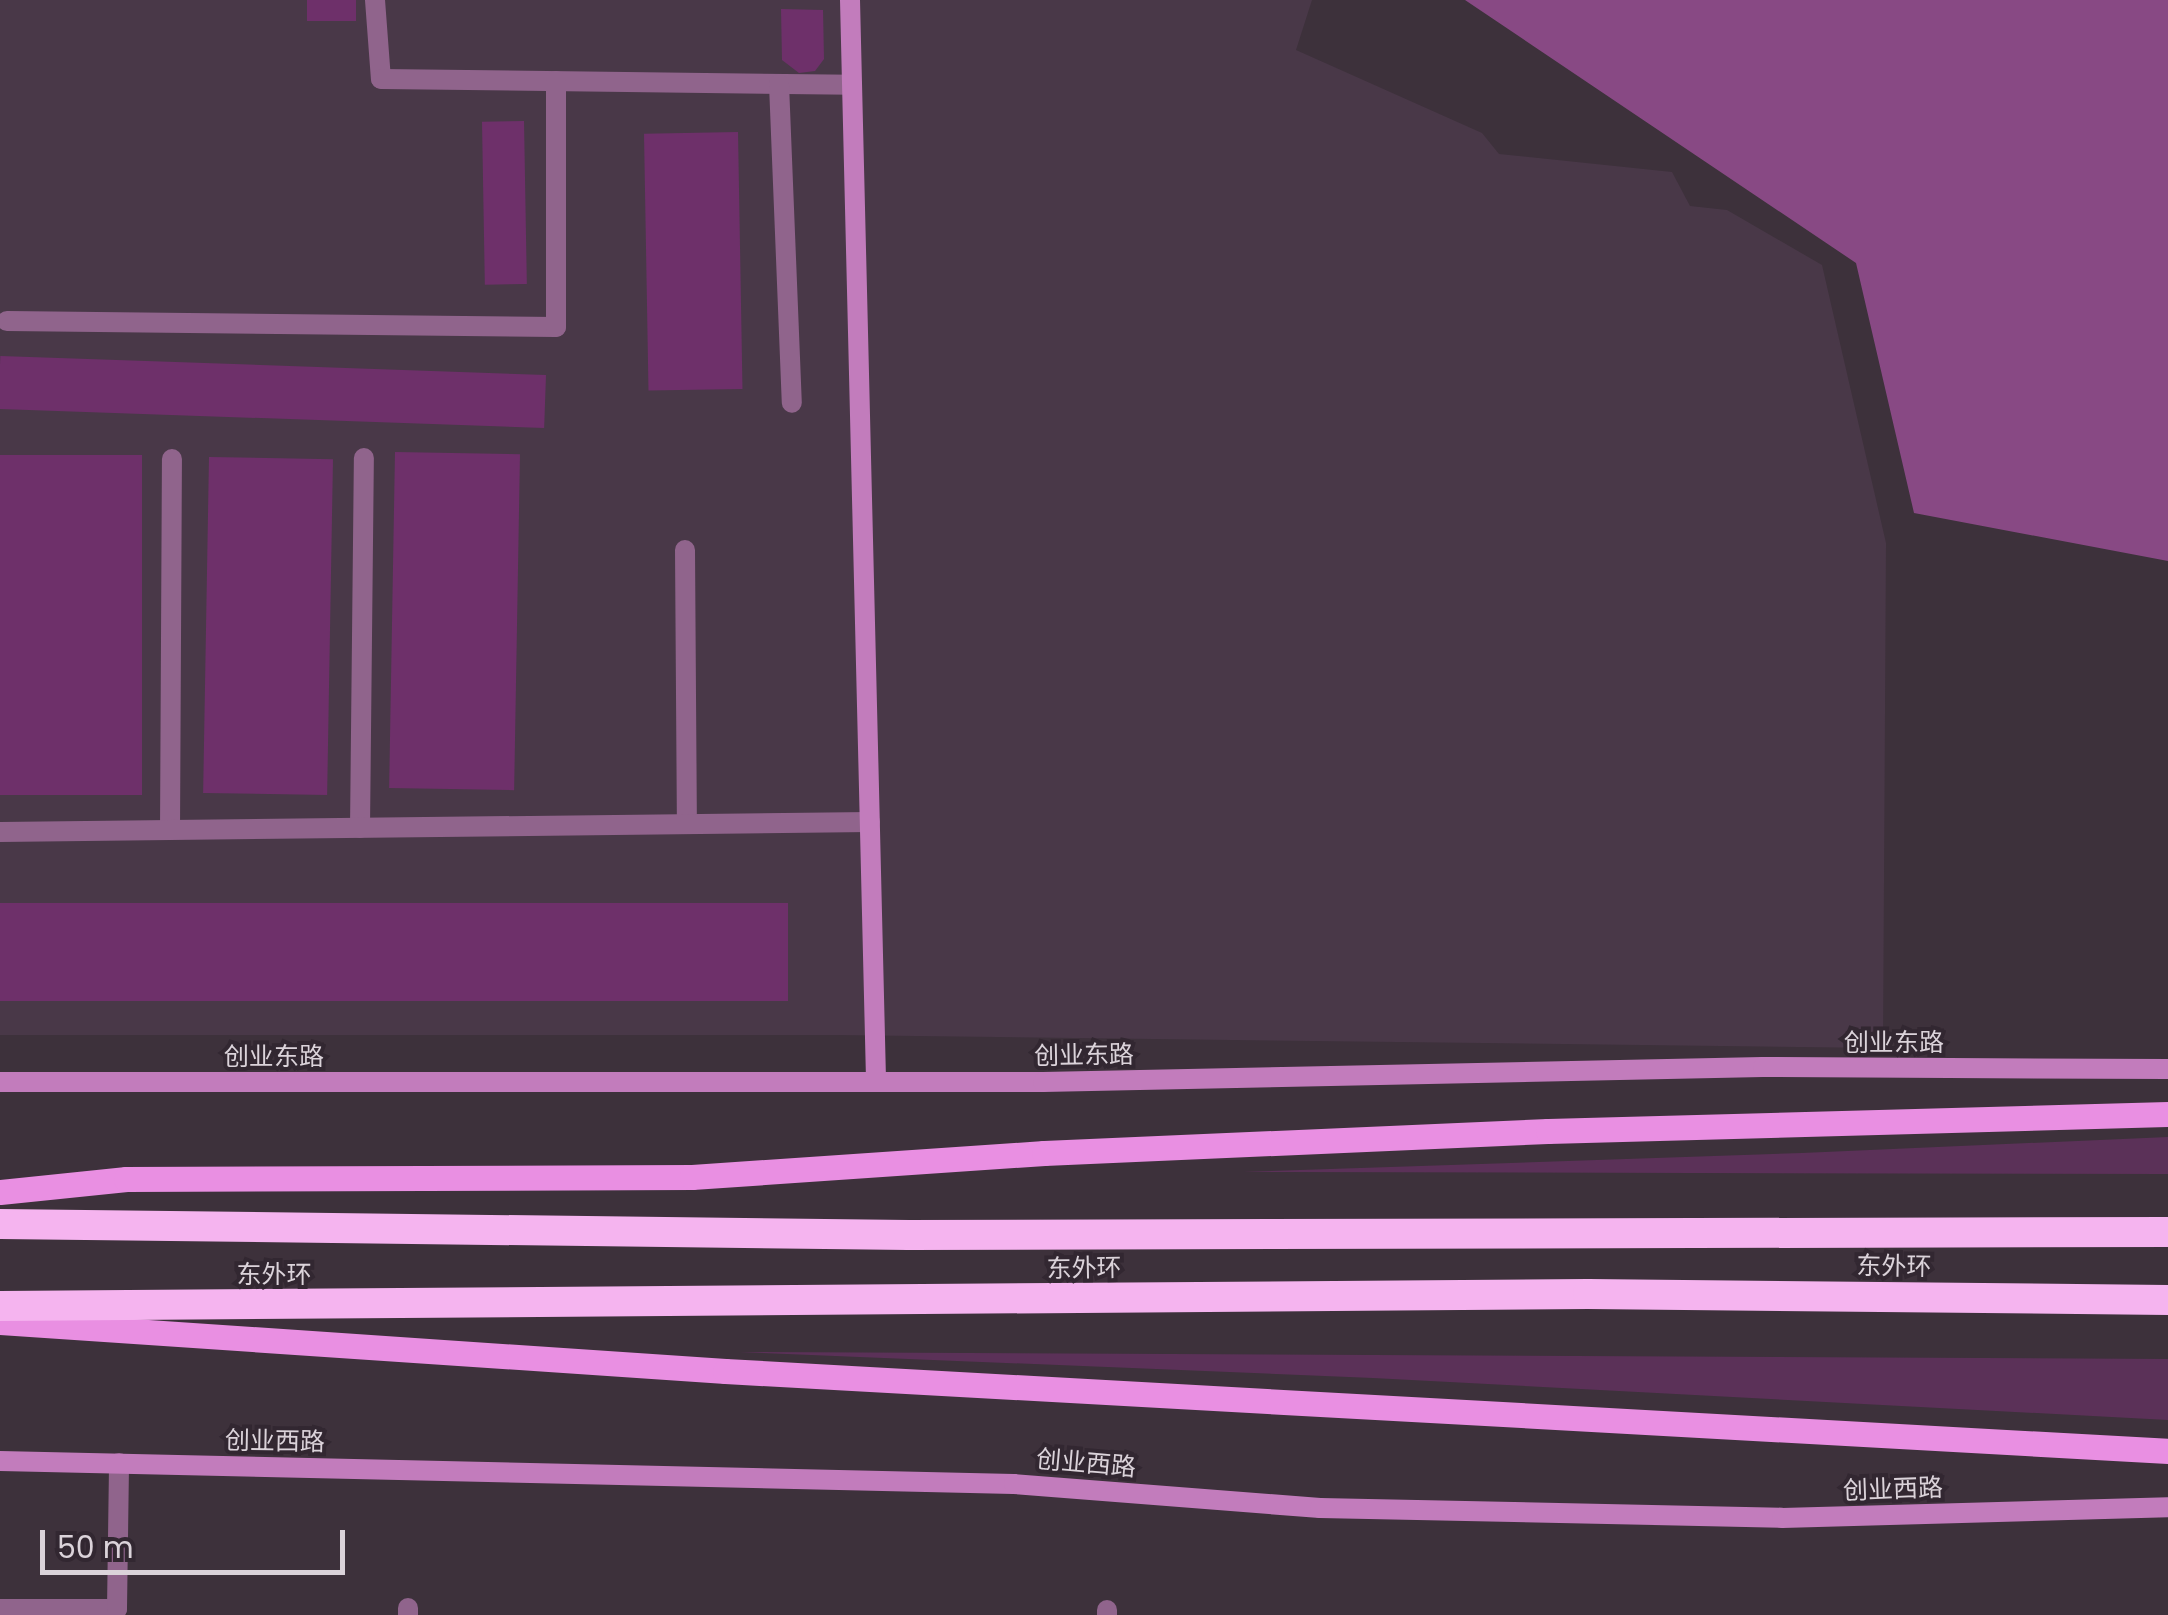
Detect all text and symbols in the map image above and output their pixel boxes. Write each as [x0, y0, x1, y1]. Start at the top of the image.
street label: 创业东路 [1844, 1028, 1944, 1058]
street label: 创业东路 [1034, 1040, 1134, 1072]
street label: 创业东路 [224, 1042, 324, 1072]
street label: 东外环 [1856, 1251, 1932, 1283]
street label: 东外环 [1046, 1253, 1122, 1285]
street label: 东外环 [237, 1260, 311, 1290]
street label: 创业西路 [225, 1426, 325, 1458]
street label: 创业西路 [1035, 1445, 1137, 1483]
street label: 创业西路 [1843, 1473, 1943, 1507]
scale bar [45, 1510, 350, 1572]
text: 50 m [57, 1526, 134, 1569]

